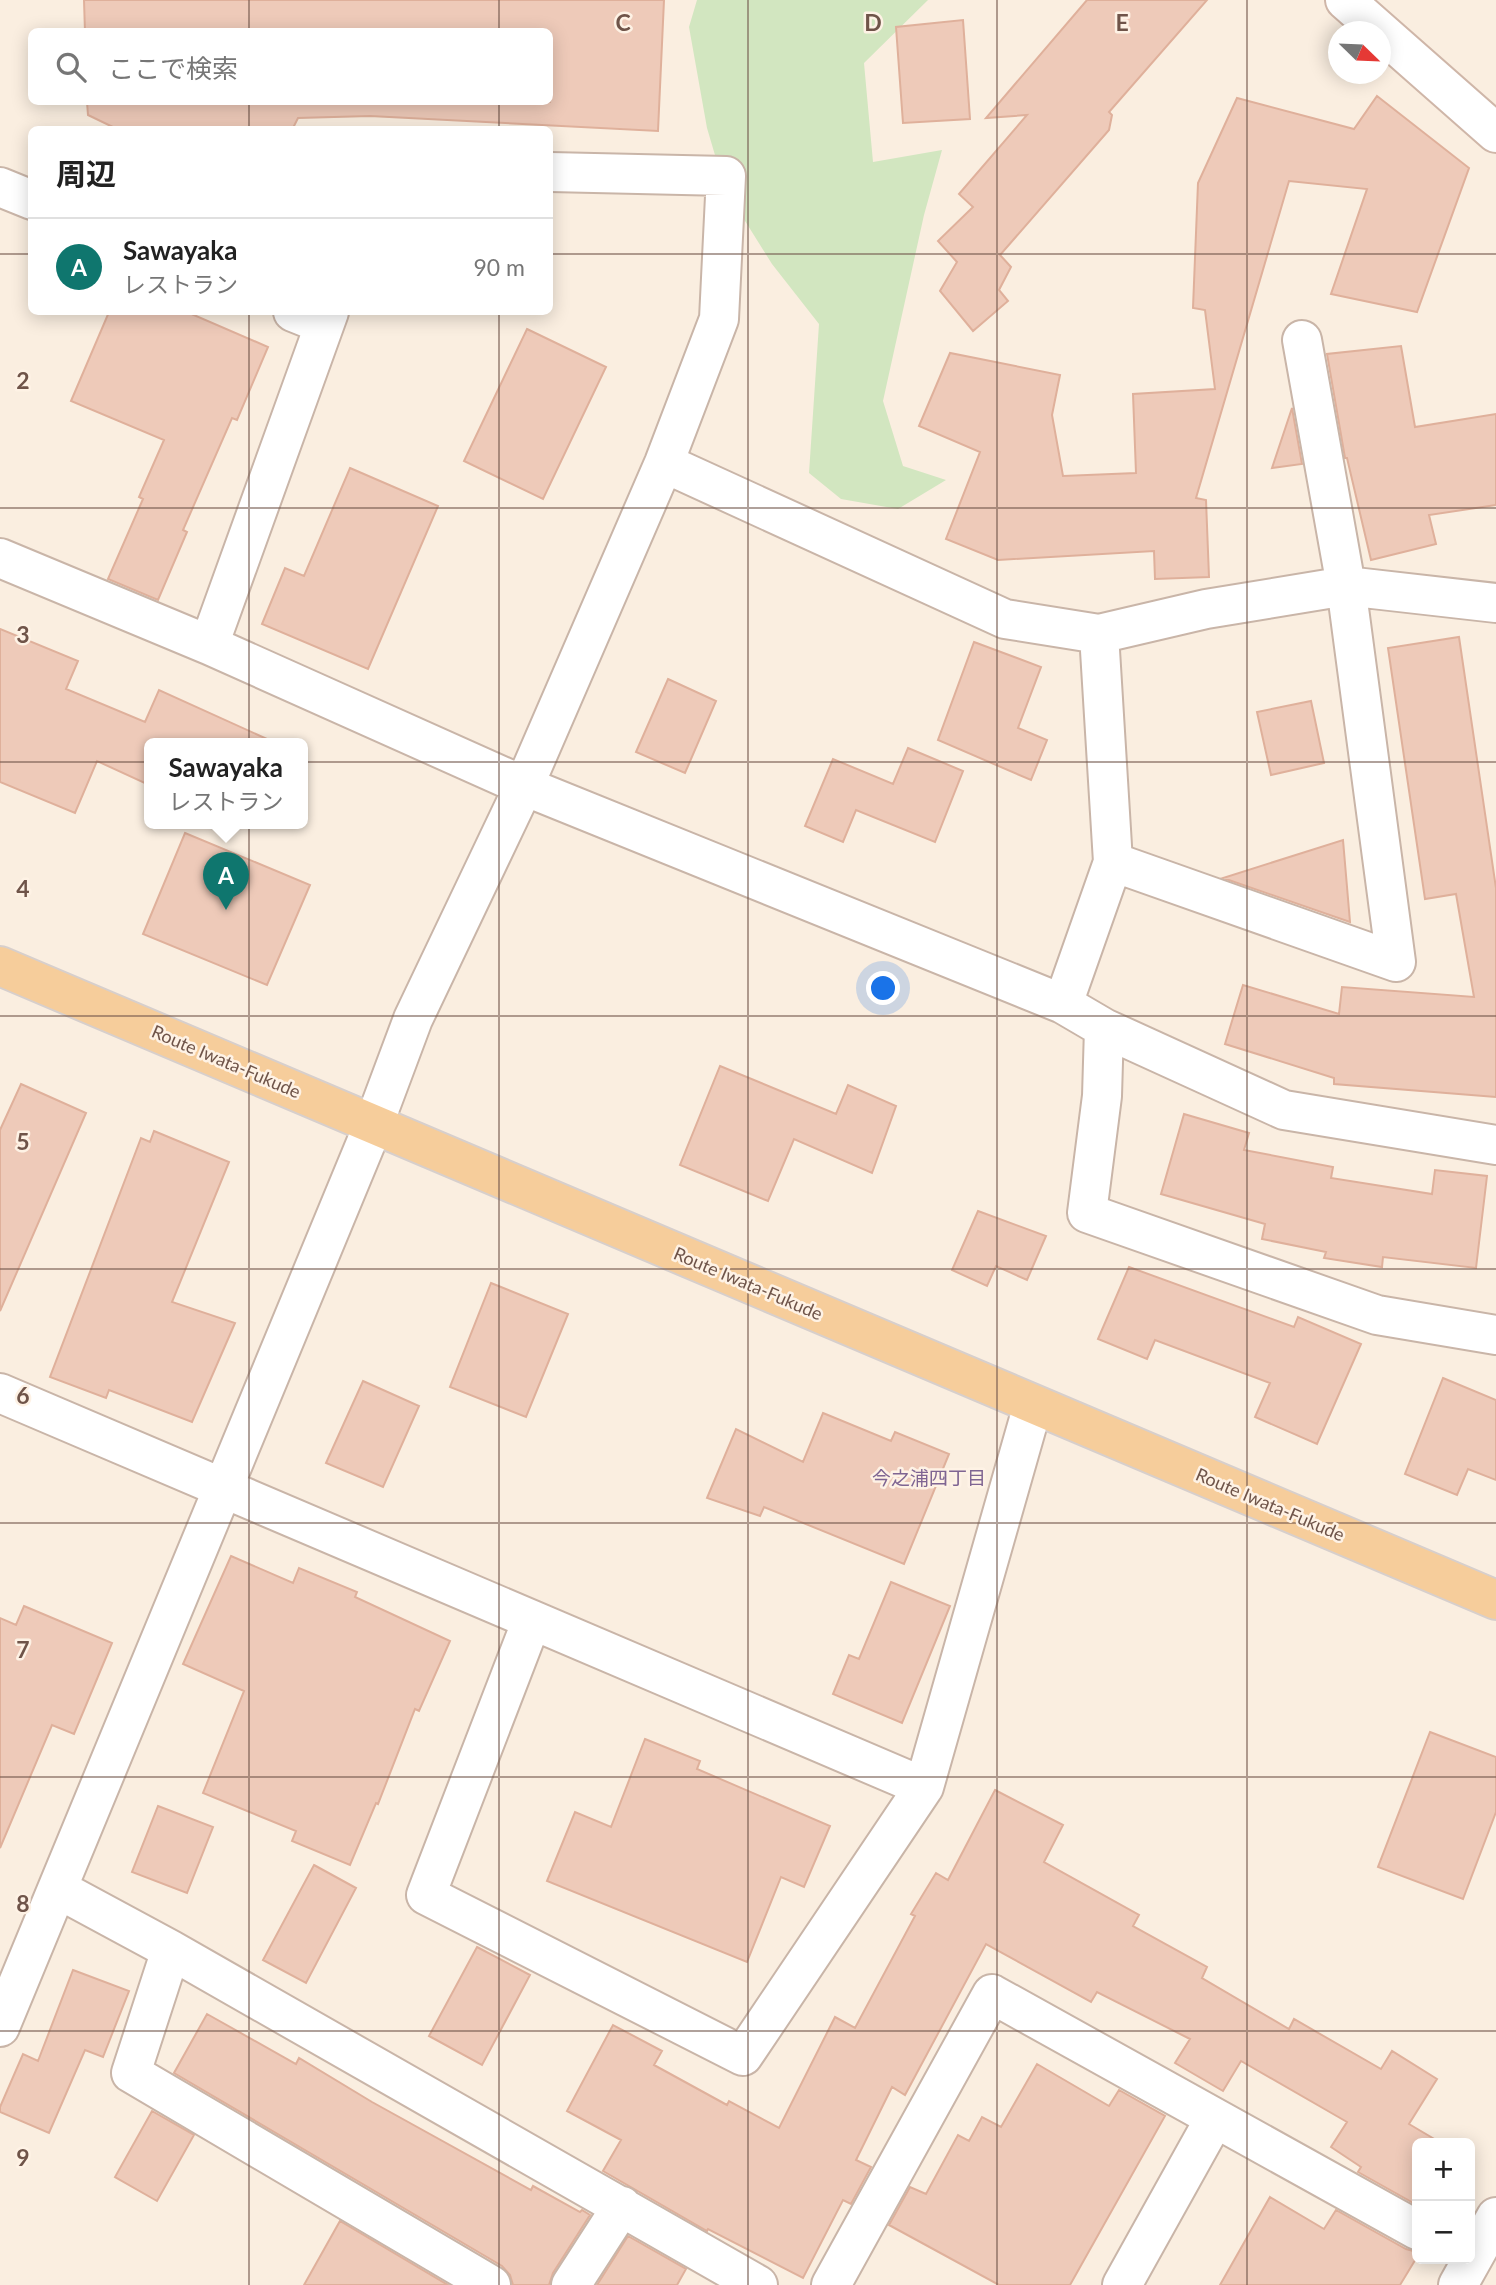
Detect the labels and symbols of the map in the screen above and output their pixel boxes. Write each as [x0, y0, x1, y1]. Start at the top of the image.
text: C [615, 8, 631, 36]
text: D [864, 8, 882, 36]
text: E [1115, 8, 1129, 36]
north arrow [1328, 21, 1391, 84]
text: 2 [16, 366, 30, 394]
text: 3 [16, 620, 30, 648]
pin: A [203, 852, 249, 910]
text: 4 [16, 874, 30, 902]
your location [866, 971, 900, 1005]
street label: Route Iwata-Fukude [149, 1020, 304, 1102]
text: 5 [16, 1127, 30, 1155]
street label: Route Iwata-Fukude [671, 1242, 826, 1324]
text: 6 [16, 1381, 30, 1409]
street label: Route Iwata-Fukude [1193, 1463, 1348, 1545]
district label: 今之浦四丁目 [872, 1466, 986, 1489]
text: 7 [16, 1635, 30, 1663]
text: 8 [16, 1889, 30, 1917]
text: 9 [16, 2143, 30, 2171]

